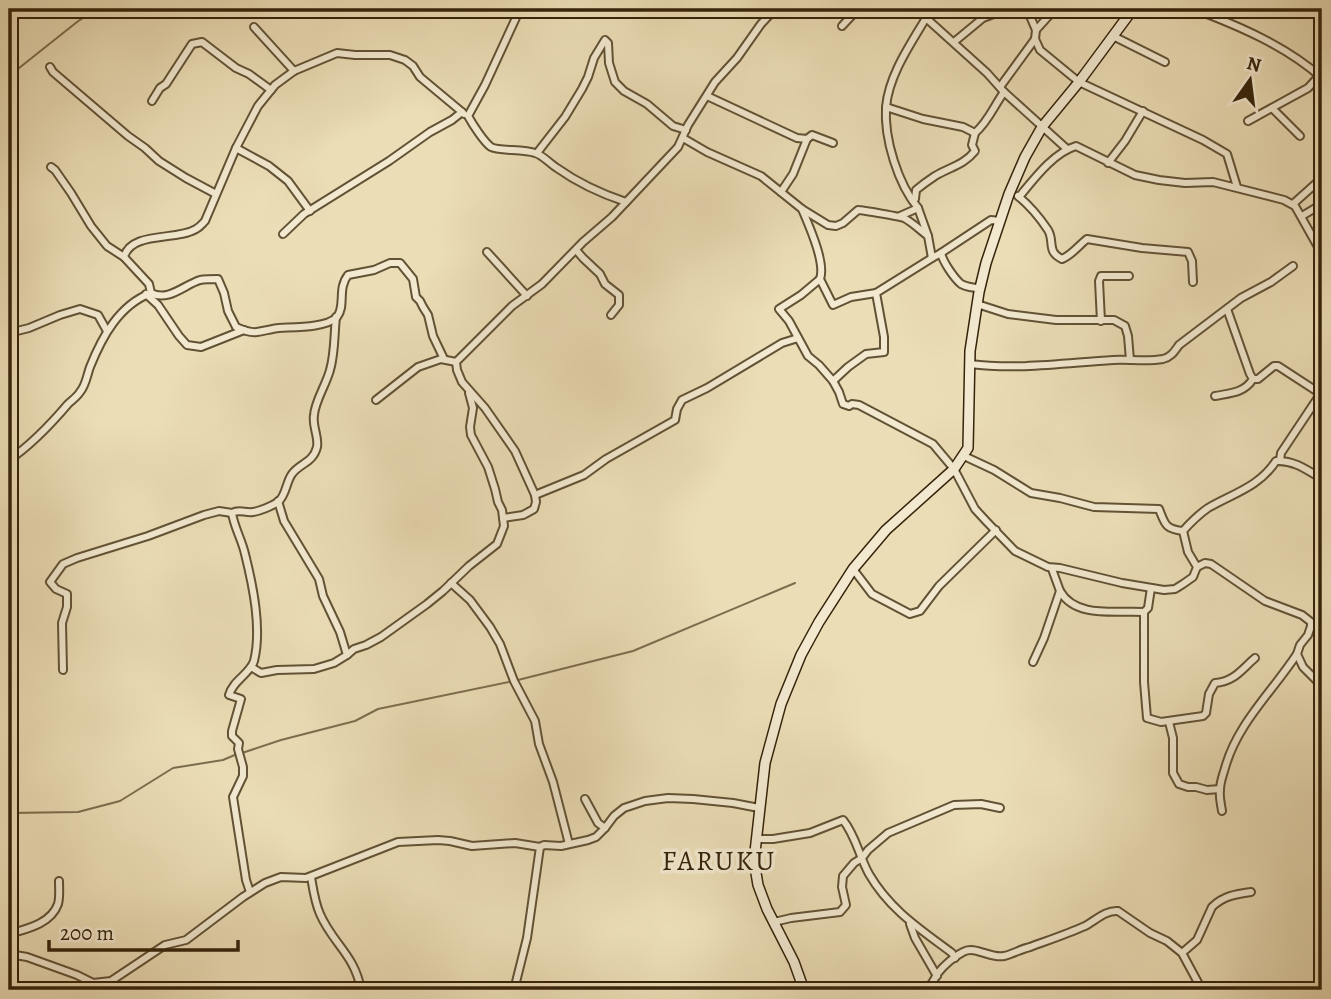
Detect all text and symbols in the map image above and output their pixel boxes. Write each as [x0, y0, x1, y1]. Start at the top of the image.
north arrow [1216, 46, 1286, 116]
text: N [1244, 50, 1264, 79]
district label: FARUKU [662, 842, 776, 880]
scale bar [49, 908, 238, 952]
text: 200 m [60, 919, 114, 947]

